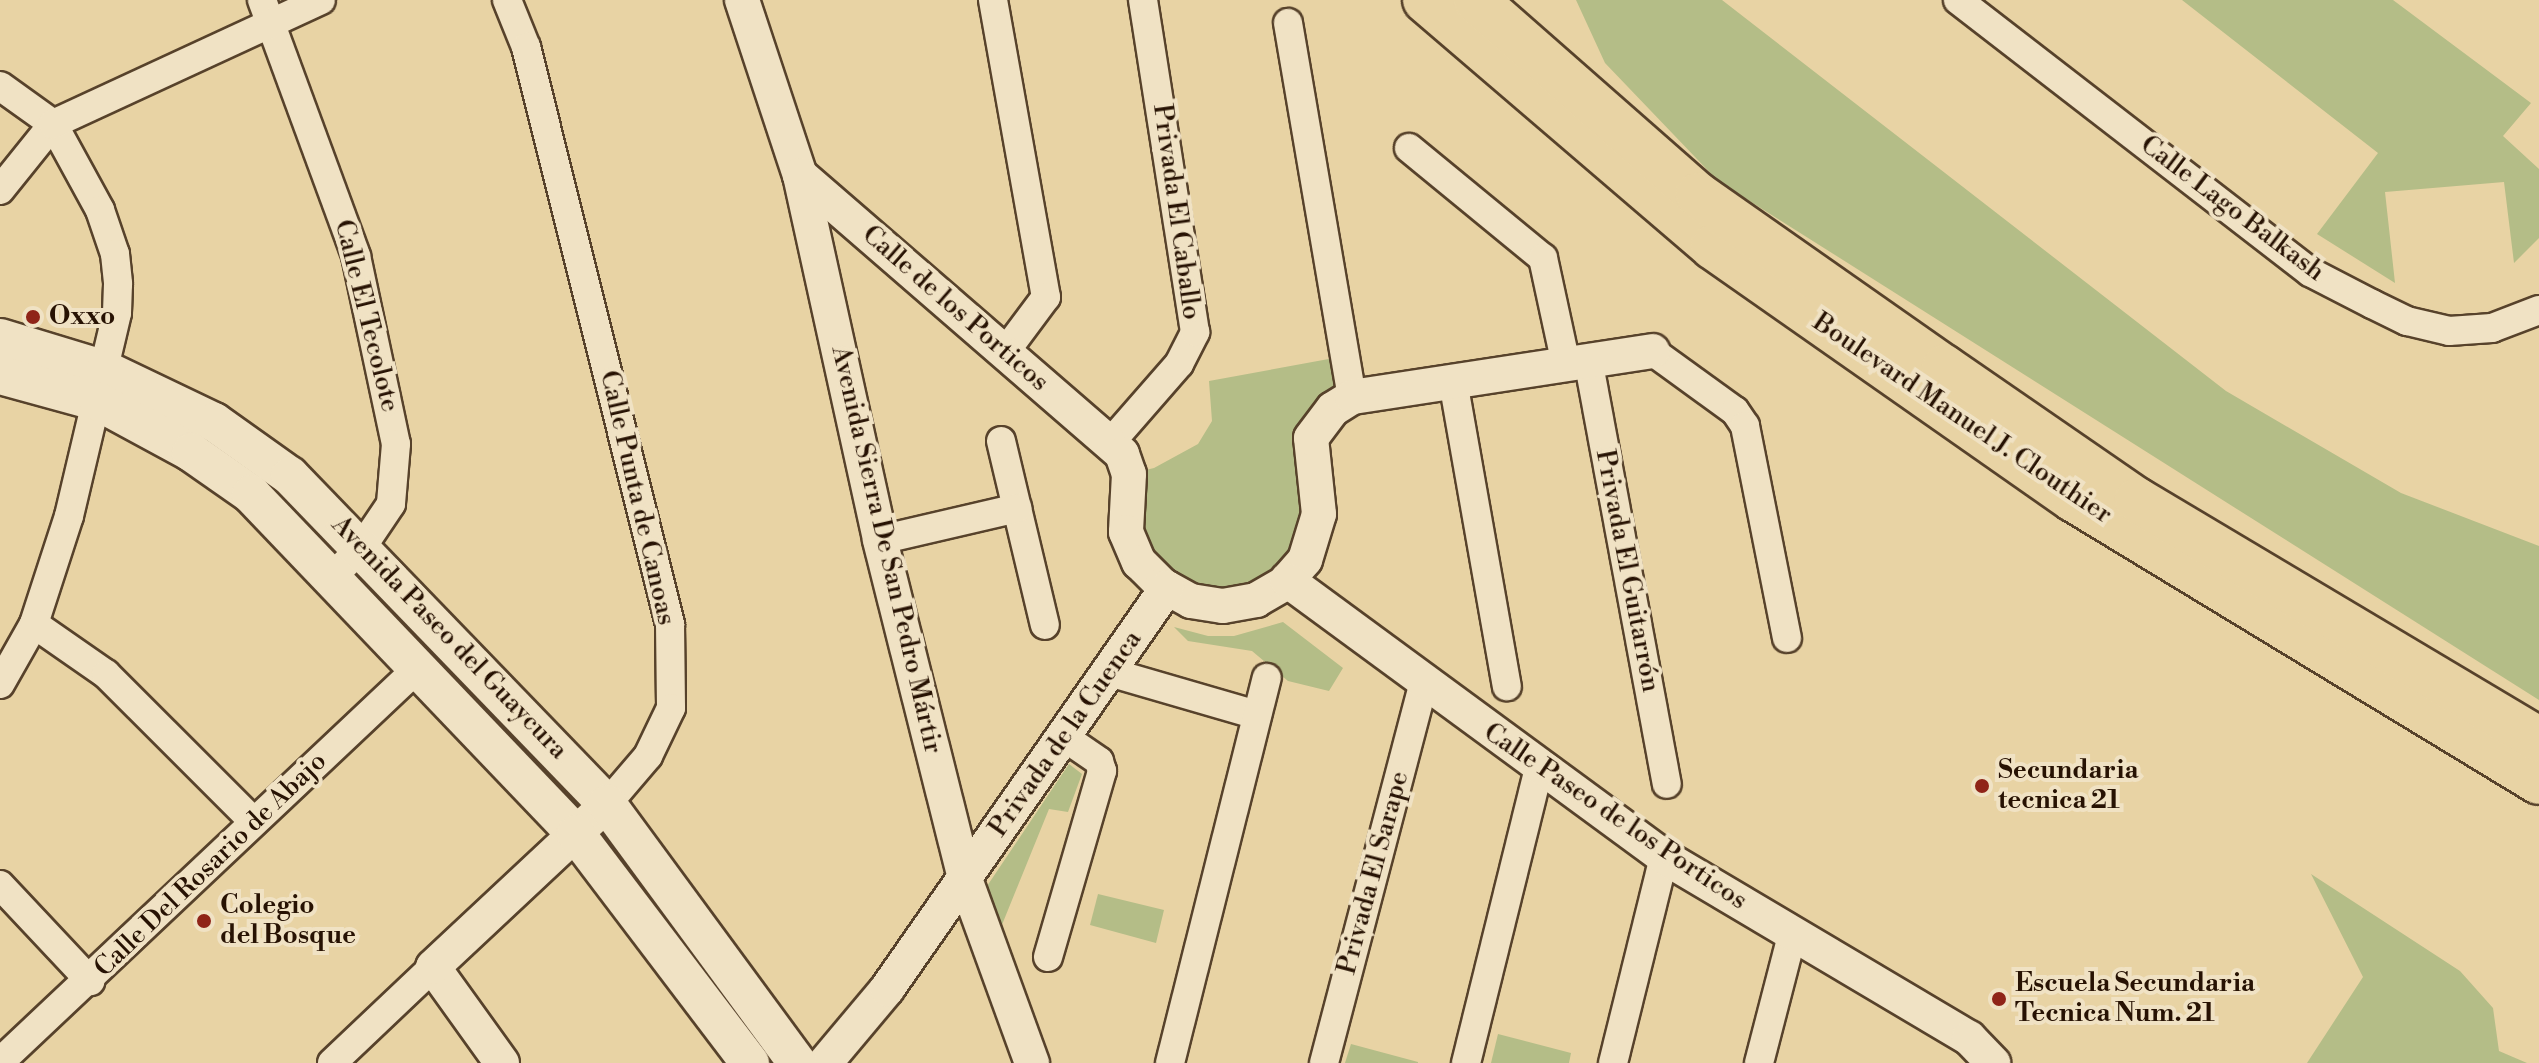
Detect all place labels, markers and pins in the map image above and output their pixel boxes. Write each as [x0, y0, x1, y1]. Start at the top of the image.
place label: Oxxo [49, 301, 115, 333]
marker: Oxxo [24, 308, 42, 326]
place label: Secundaria tecnica 21 [1998, 755, 2139, 816]
marker: Secundaria tecnica 21 [1973, 777, 1991, 795]
place label: Colegio del Bosque [220, 890, 356, 952]
marker: Colegio del Bosque [195, 912, 213, 930]
place label: Escuela Secundaria Tecnica Num. 21 [2015, 968, 2255, 1030]
marker: Escuela Secundaria Tecnica Num. 21 [1990, 990, 2008, 1008]

